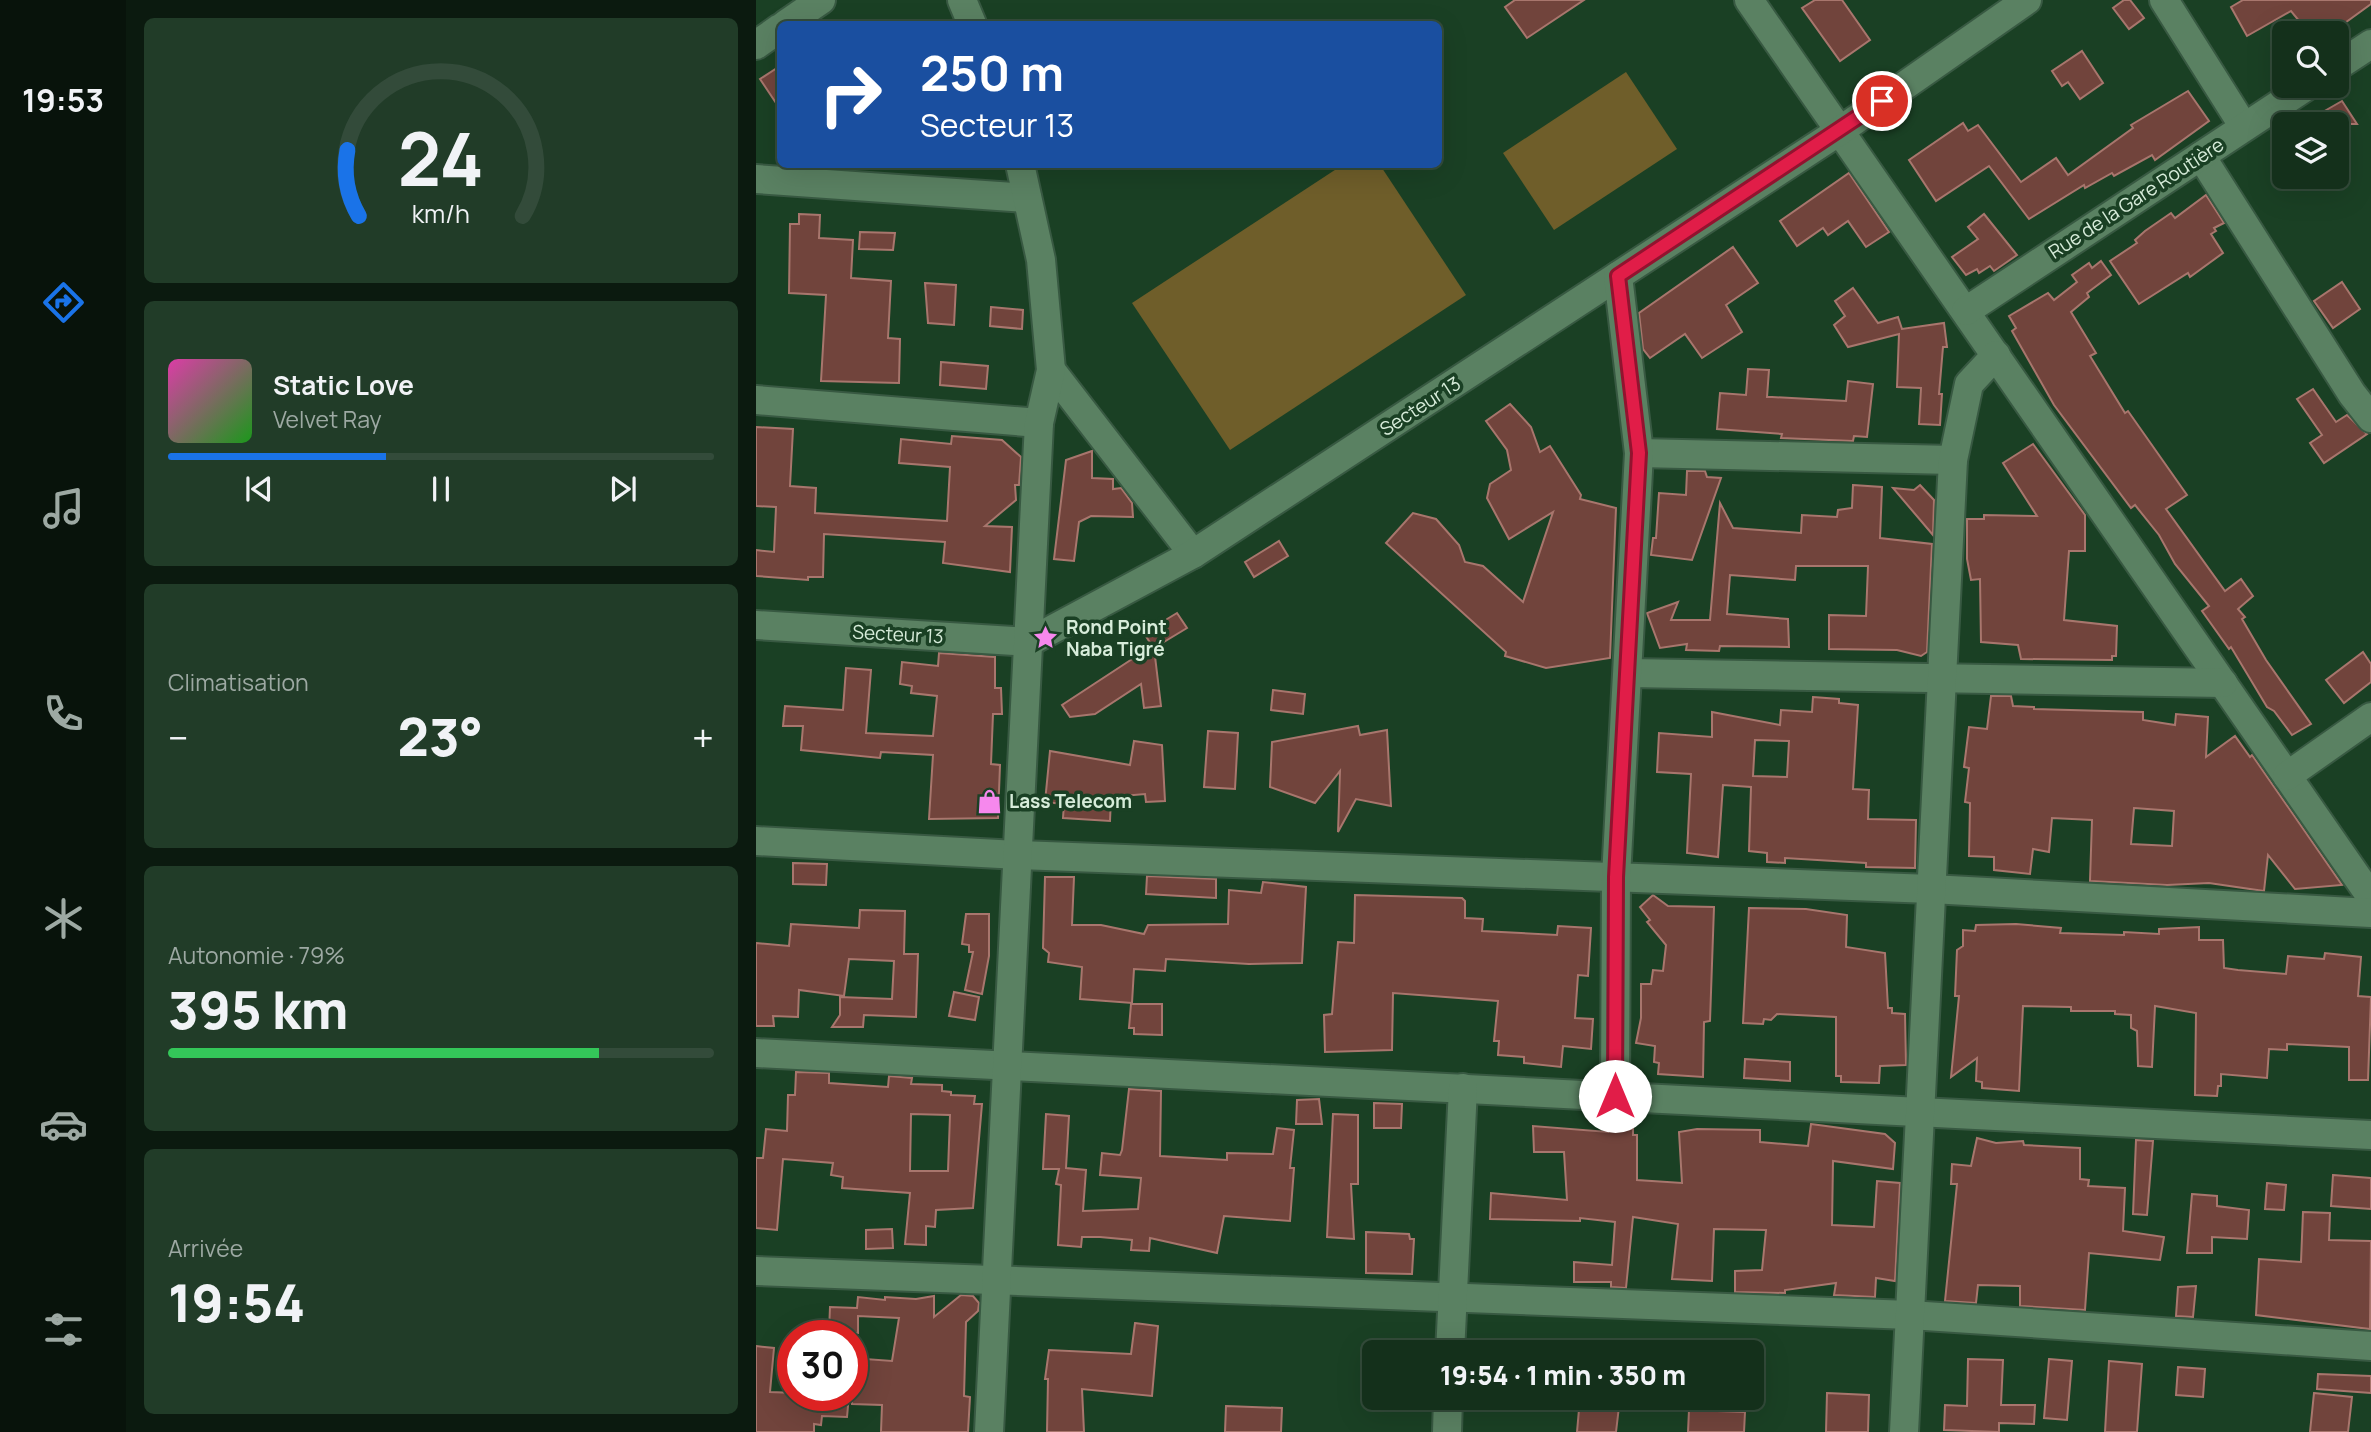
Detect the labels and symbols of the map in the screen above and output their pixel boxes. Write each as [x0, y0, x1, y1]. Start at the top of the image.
pin [1852, 71, 1912, 131]
street label: Rue de la Gare Routière [2043, 132, 2229, 264]
street label: Secteur 13 [1375, 370, 1465, 442]
place label: Rond Point Naba Tigré [1066, 614, 1167, 662]
street label: Secteur 13 [852, 619, 944, 649]
place icon: Rond Point Naba Tigré [1032, 624, 1060, 652]
shop icon: Lass Telecom [975, 787, 1003, 815]
place label: Lass Telecom [1009, 788, 1132, 814]
position arrow [1578, 1059, 1652, 1133]
speed limit sign: 30 [777, 1320, 868, 1411]

